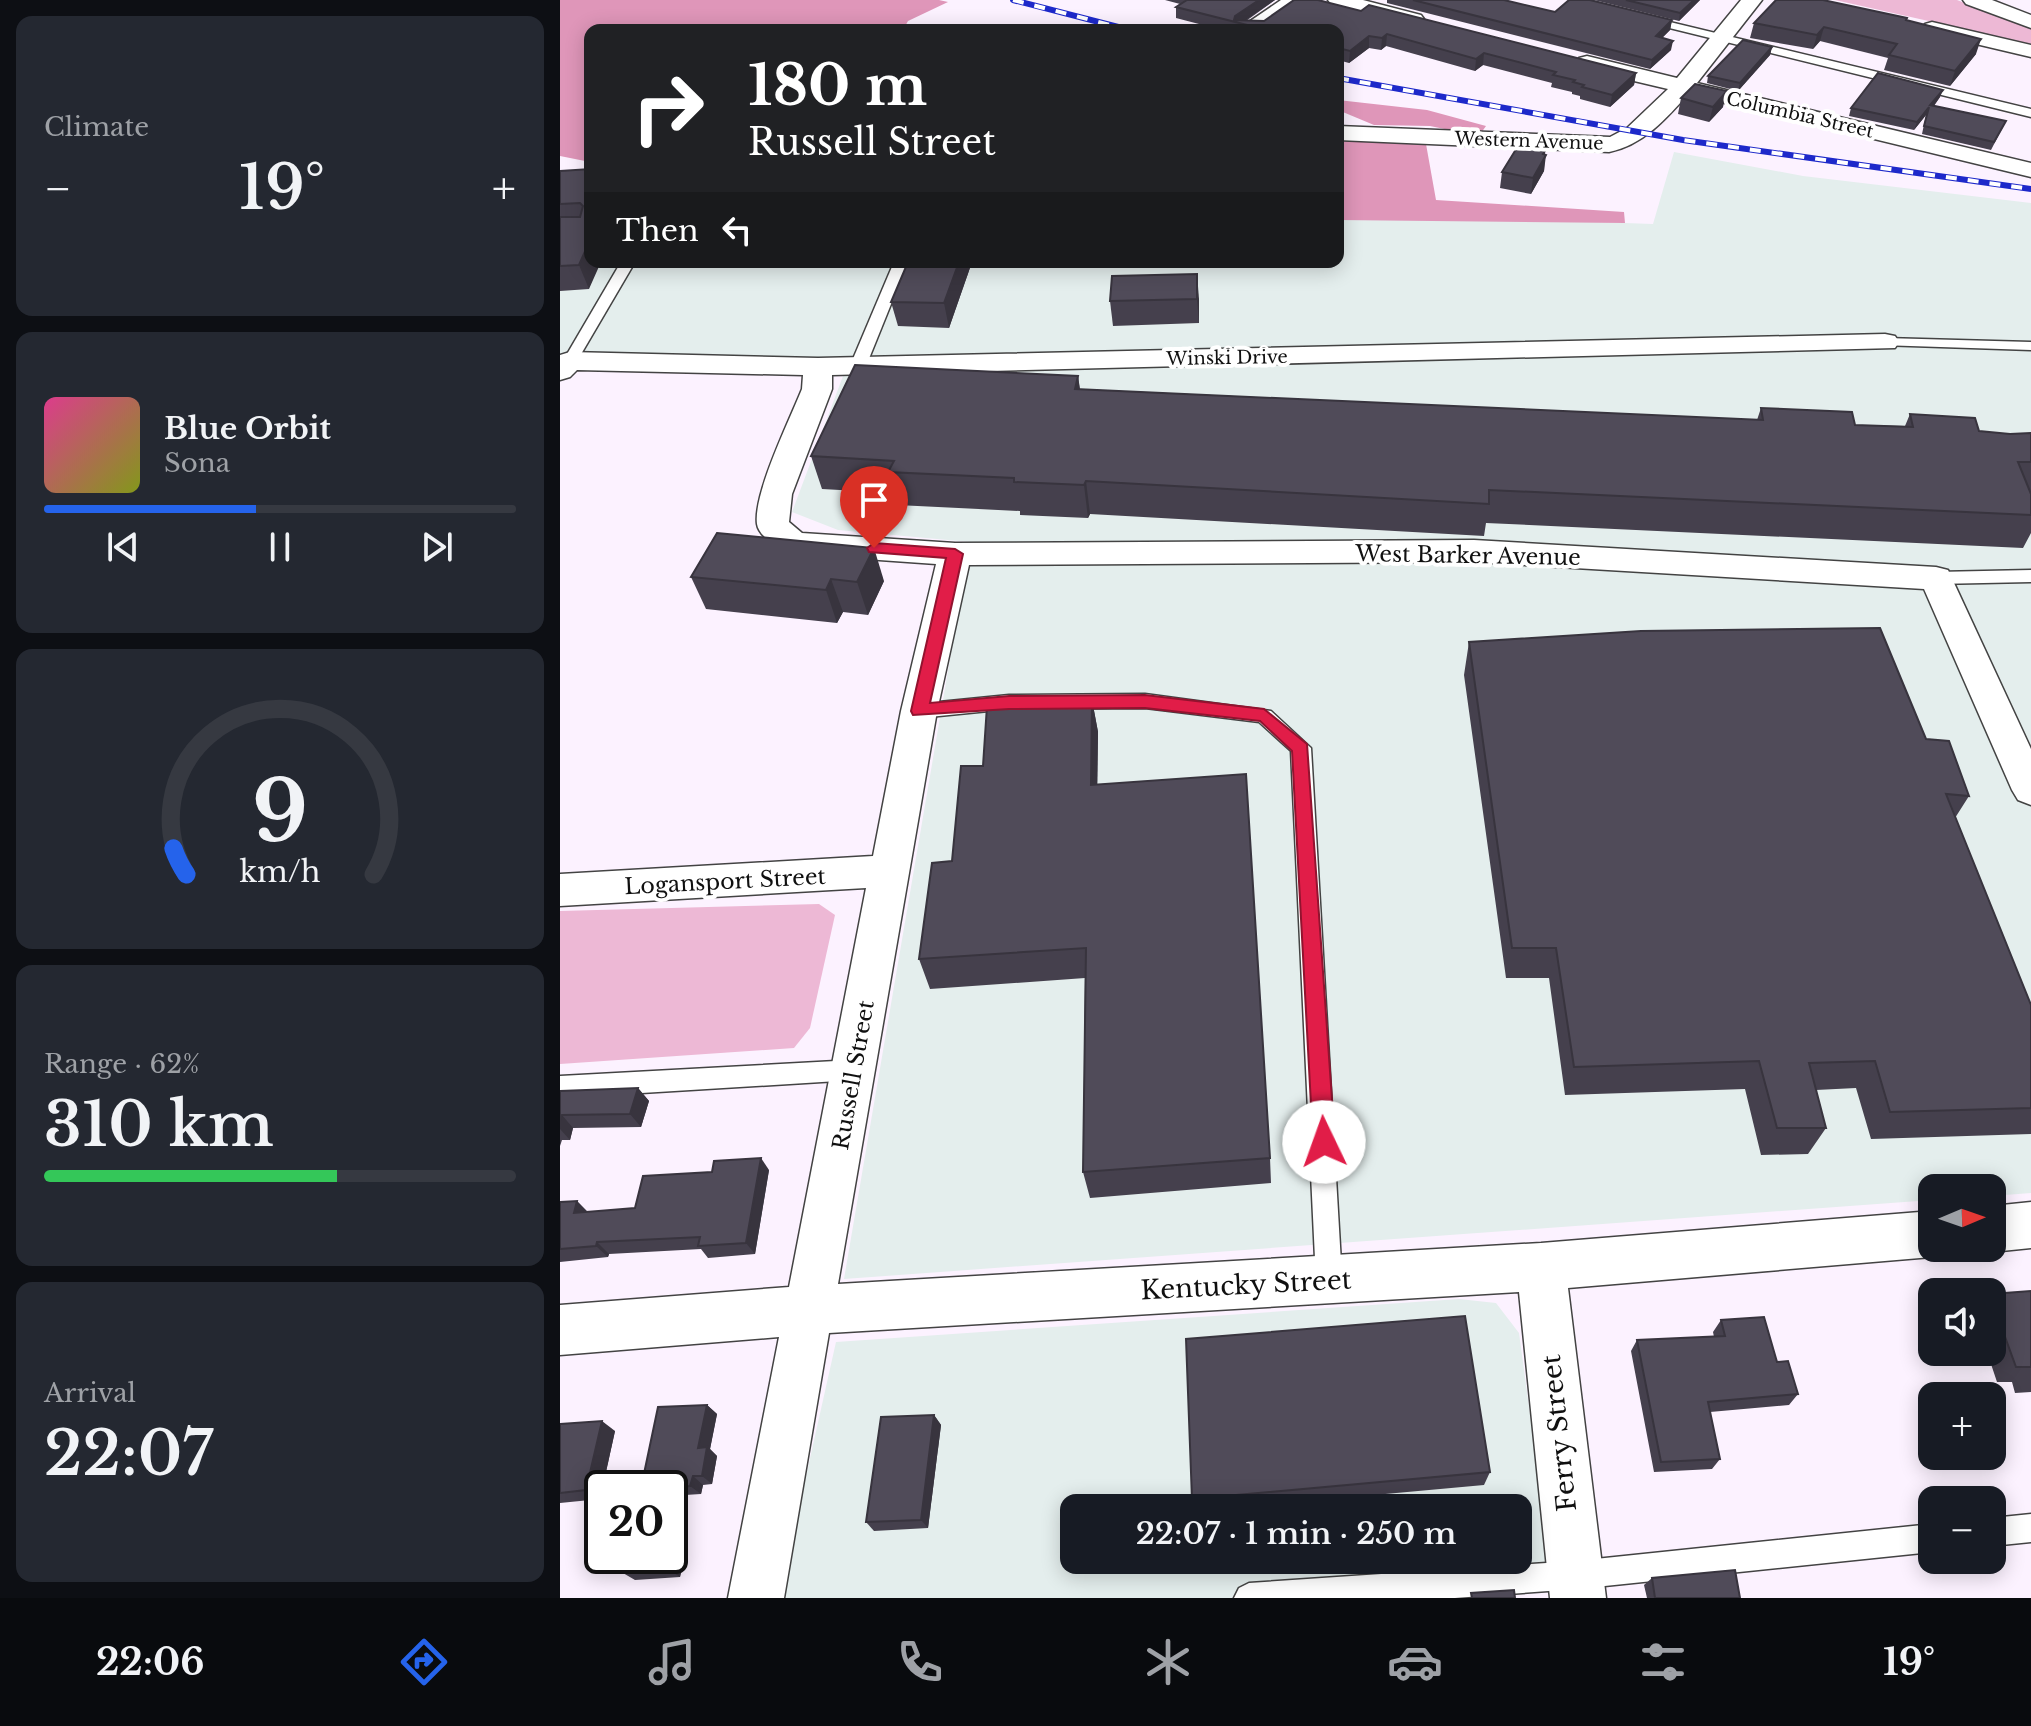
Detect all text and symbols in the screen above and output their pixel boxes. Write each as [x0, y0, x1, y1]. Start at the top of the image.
text: 180 m [748, 51, 927, 120]
icon: right [616, 56, 720, 160]
street label: Columbia Street [1724, 87, 1876, 143]
text: Climate [44, 111, 149, 143]
text: Russell Street [748, 120, 996, 165]
street label: Western Avenue [1453, 127, 1604, 155]
text: 19° [239, 151, 325, 225]
text: − [44, 161, 72, 216]
text: + [492, 161, 516, 216]
icon: left [715, 208, 759, 252]
text: Then [616, 212, 699, 249]
street label: Winski Drive [1165, 346, 1288, 370]
text: Blue Orbit [164, 410, 331, 447]
text: Sona [164, 447, 230, 479]
pin [840, 466, 908, 548]
icon: arrive [852, 478, 896, 522]
icon: previous [101, 525, 145, 569]
icon: pause [258, 525, 302, 569]
icon: next [415, 525, 459, 569]
street label: West Barker Avenue [1354, 540, 1581, 571]
text: 9 [252, 760, 308, 863]
text: km/h [239, 854, 321, 890]
street label: Logansport Street [624, 863, 827, 900]
street label: Russell Street [827, 997, 880, 1152]
text: Range · 62% [44, 1048, 200, 1080]
text: 310 km [44, 1088, 274, 1162]
position arrow [1282, 1100, 1366, 1184]
north arrow [1918, 1174, 2006, 1262]
map controls [1918, 1174, 2006, 1574]
street label: Kentucky Street [1140, 1263, 1352, 1307]
button: sound [1918, 1278, 2006, 1366]
street label: Ferry Street [1535, 1353, 1583, 1513]
text: Arrival [44, 1377, 136, 1409]
button: + [1918, 1382, 2006, 1470]
text: 22:07 [44, 1417, 213, 1491]
speed limit sign: 20 [584, 1470, 688, 1574]
button: − [1918, 1486, 2006, 1574]
text: 22:07 · 1 min · 250 m [1136, 1515, 1456, 1552]
icon: directions [396, 1634, 452, 1690]
icon: music [644, 1634, 700, 1690]
icon: phone [892, 1634, 948, 1690]
icon: climate [1140, 1634, 1196, 1690]
icon: car [1387, 1634, 1443, 1690]
icon: filters [1635, 1634, 1691, 1690]
text: 22:06 [96, 1640, 204, 1685]
text: 19° [1883, 1640, 1935, 1685]

